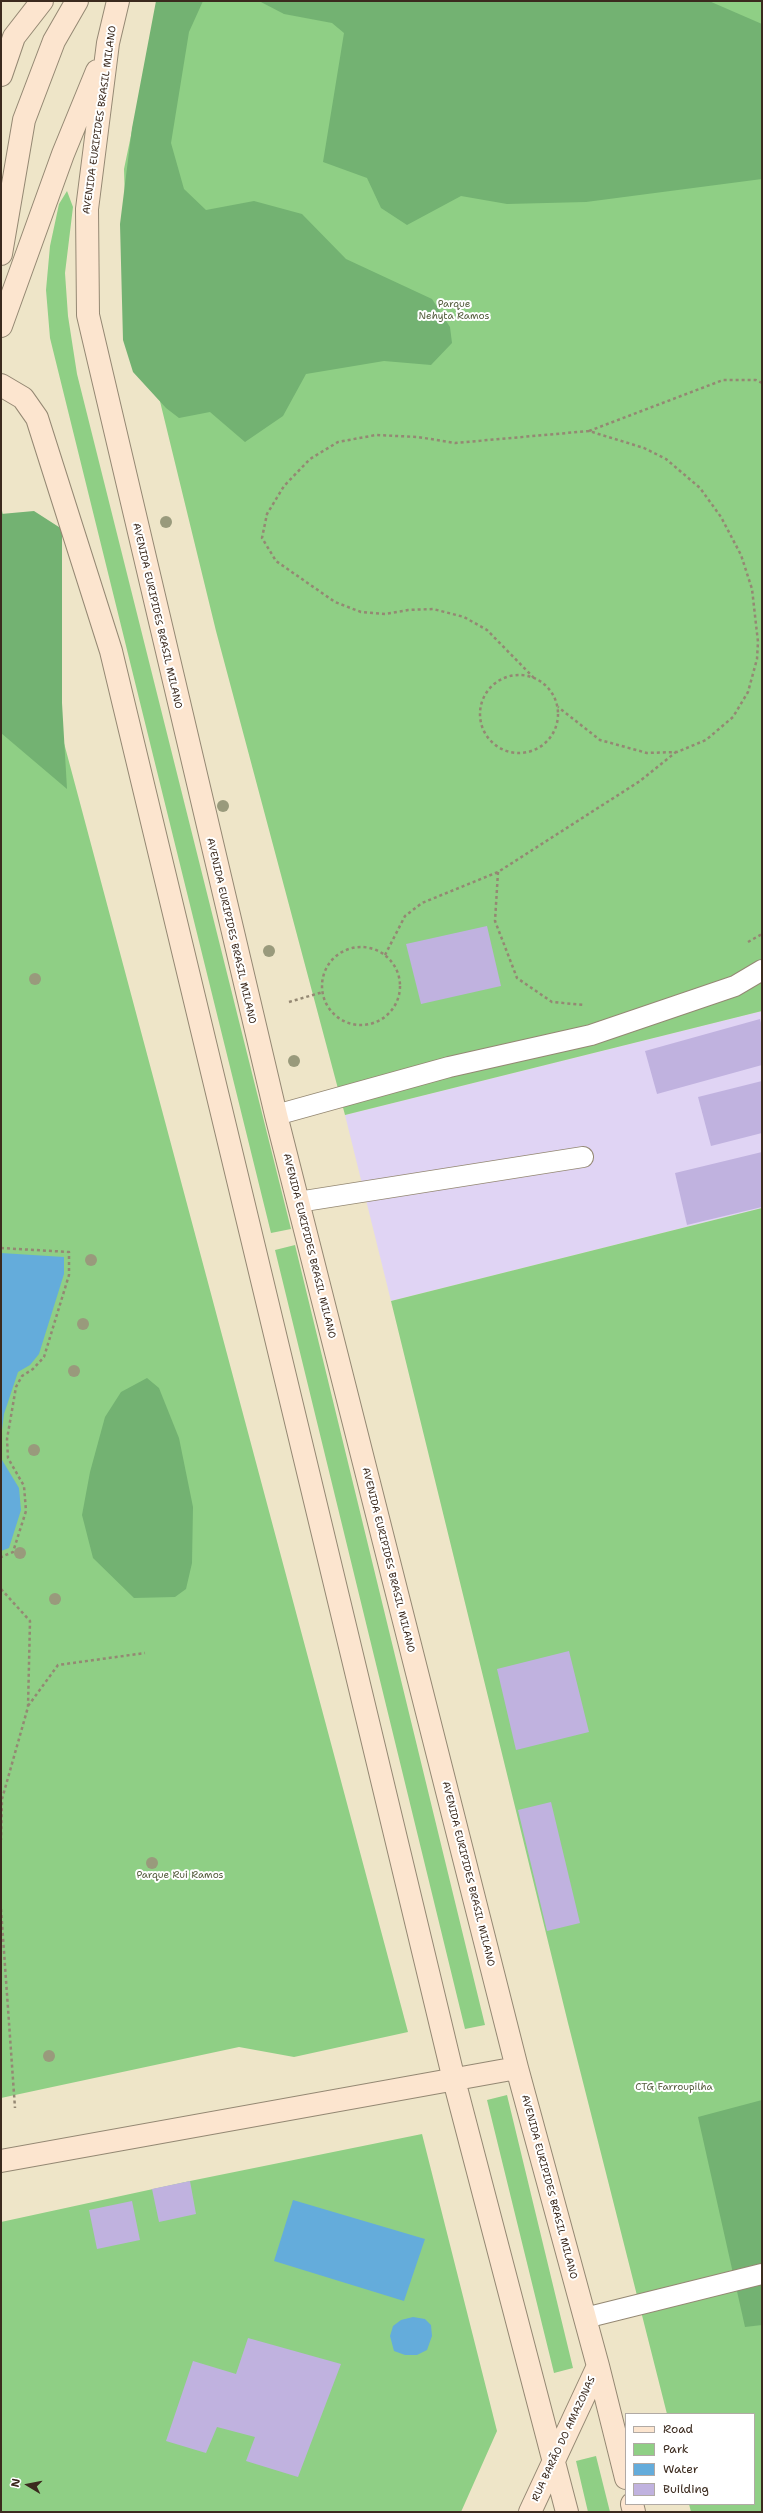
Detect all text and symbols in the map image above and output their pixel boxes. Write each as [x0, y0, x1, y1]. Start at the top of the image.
street label: AVENIDA EURIPIDES BRASIL MILANO [81, 25, 119, 215]
park label: Parque Nehyta Ramos [419, 298, 489, 322]
street label: AVENIDA EURIPIDES BRASIL MILANO [130, 522, 184, 710]
street label: AVENIDA EURIPIDES BRASIL MILANO [204, 837, 258, 1025]
street label: AVENIDA EURIPIDES BRASIL MILANO [280, 1152, 338, 1340]
street label: AVENIDA EURIPIDES BRASIL MILANO [359, 1466, 417, 1654]
street label: AVENIDA EURIPIDES BRASIL MILANO [439, 1780, 497, 1968]
park label: Parque Rui Ramos [136, 1869, 224, 1881]
park label: CTG Farroupilha [635, 2081, 713, 2093]
street label: AVENIDA EURIPIDES BRASIL MILANO [519, 2094, 579, 2280]
street label: RUA BARÃO DO AMAZONAS [530, 2375, 598, 2503]
legend [625, 2413, 755, 2505]
text: Road [663, 2421, 693, 2437]
text: Park [663, 2441, 689, 2457]
text: Water [663, 2461, 698, 2477]
north arrow [8, 2465, 48, 2505]
text: N [8, 2477, 24, 2488]
text: Building [663, 2481, 709, 2497]

